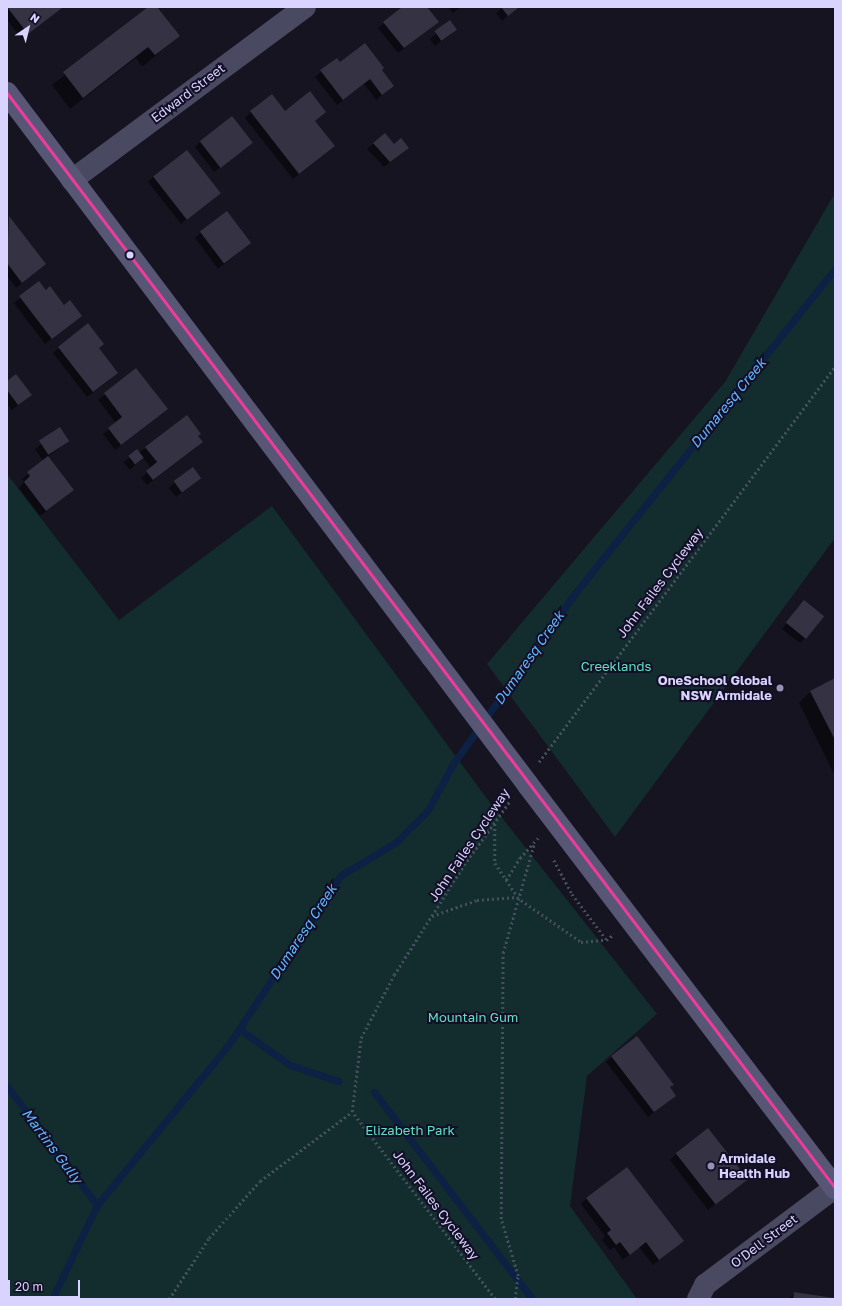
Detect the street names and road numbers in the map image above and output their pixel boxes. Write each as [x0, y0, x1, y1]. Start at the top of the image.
street label: Edward Street [148, 60, 228, 126]
street label: John Failes Cycleway [614, 525, 706, 641]
street label: John Failes Cycleway [425, 785, 513, 905]
street label: John Failes Cycleway [390, 1147, 482, 1263]
street label: O'Dell Street [728, 1211, 800, 1271]

